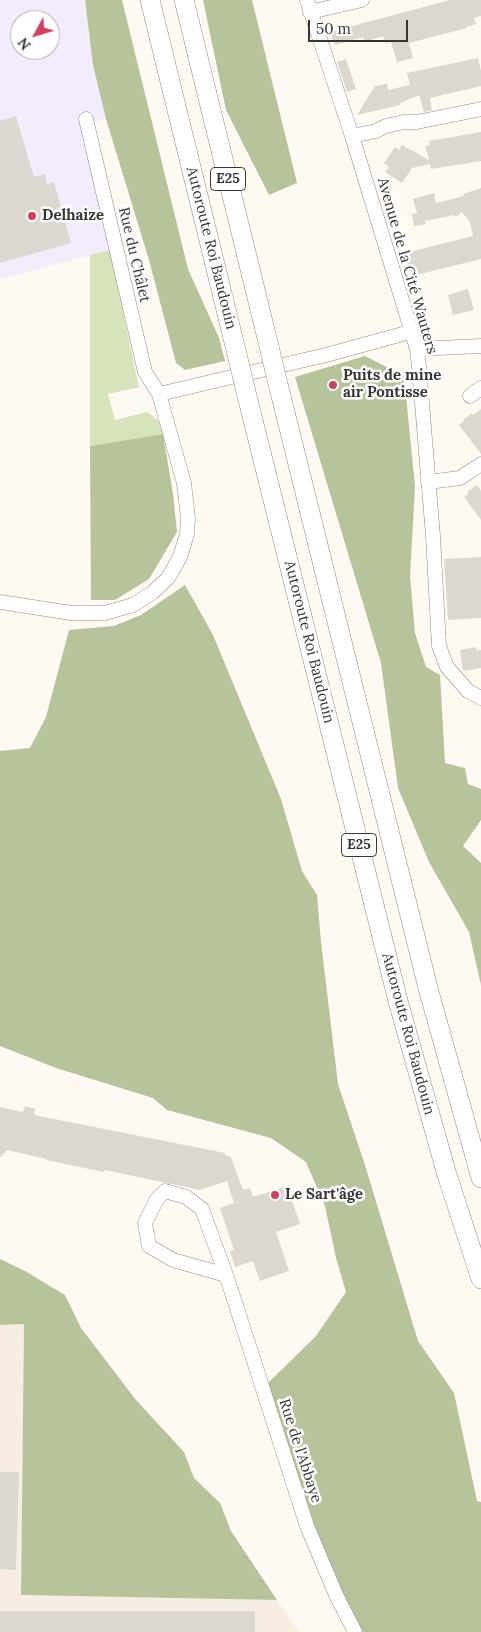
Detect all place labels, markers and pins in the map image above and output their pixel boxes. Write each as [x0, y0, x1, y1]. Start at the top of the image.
place label: Delhaize [42, 207, 104, 225]
marker: Delhaize [26, 210, 38, 222]
place label: Puits de mine air Pontisse [343, 367, 441, 402]
marker: Puits de mine air Pontisse [327, 379, 339, 391]
place label: Le Sart'âge [285, 1186, 363, 1204]
marker: Le Sart'âge [269, 1189, 281, 1201]

